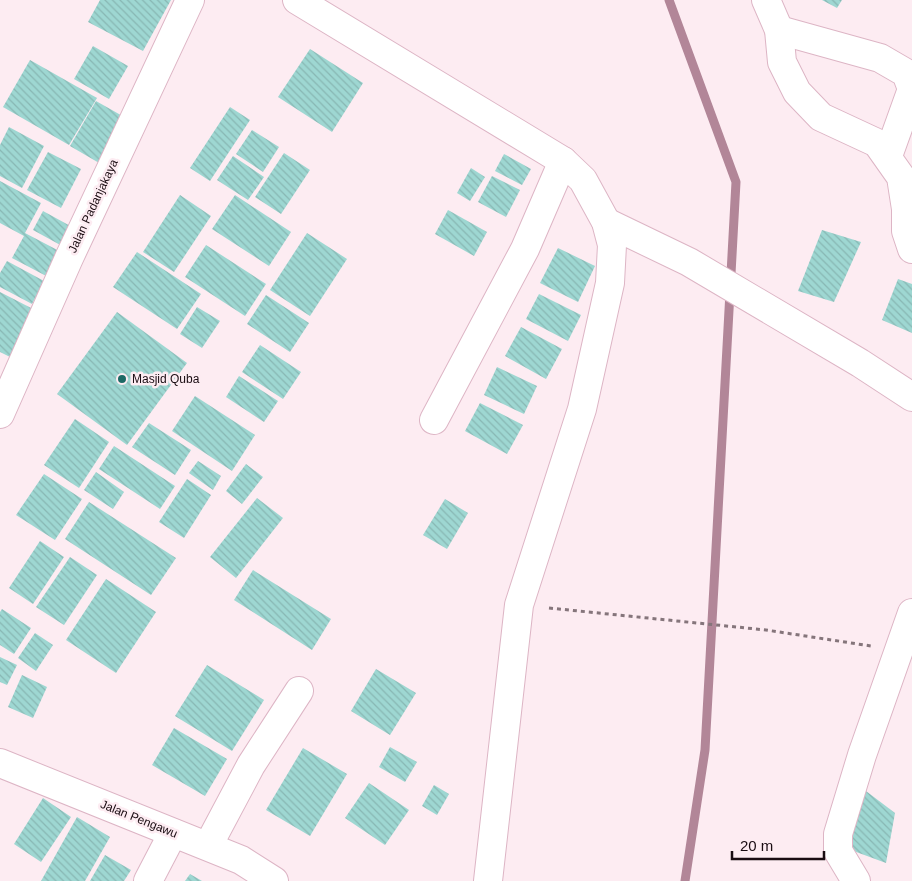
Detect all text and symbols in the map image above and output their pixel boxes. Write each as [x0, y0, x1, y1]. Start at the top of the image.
street label: Jalan Padanjakaya [65, 157, 121, 255]
place label: Masjid Quba [132, 372, 200, 386]
marker: Masjid Quba [116, 373, 128, 385]
street label: Jalan Pengawu [98, 797, 180, 841]
scale bar [732, 828, 824, 860]
text: 20 m [740, 837, 773, 854]

